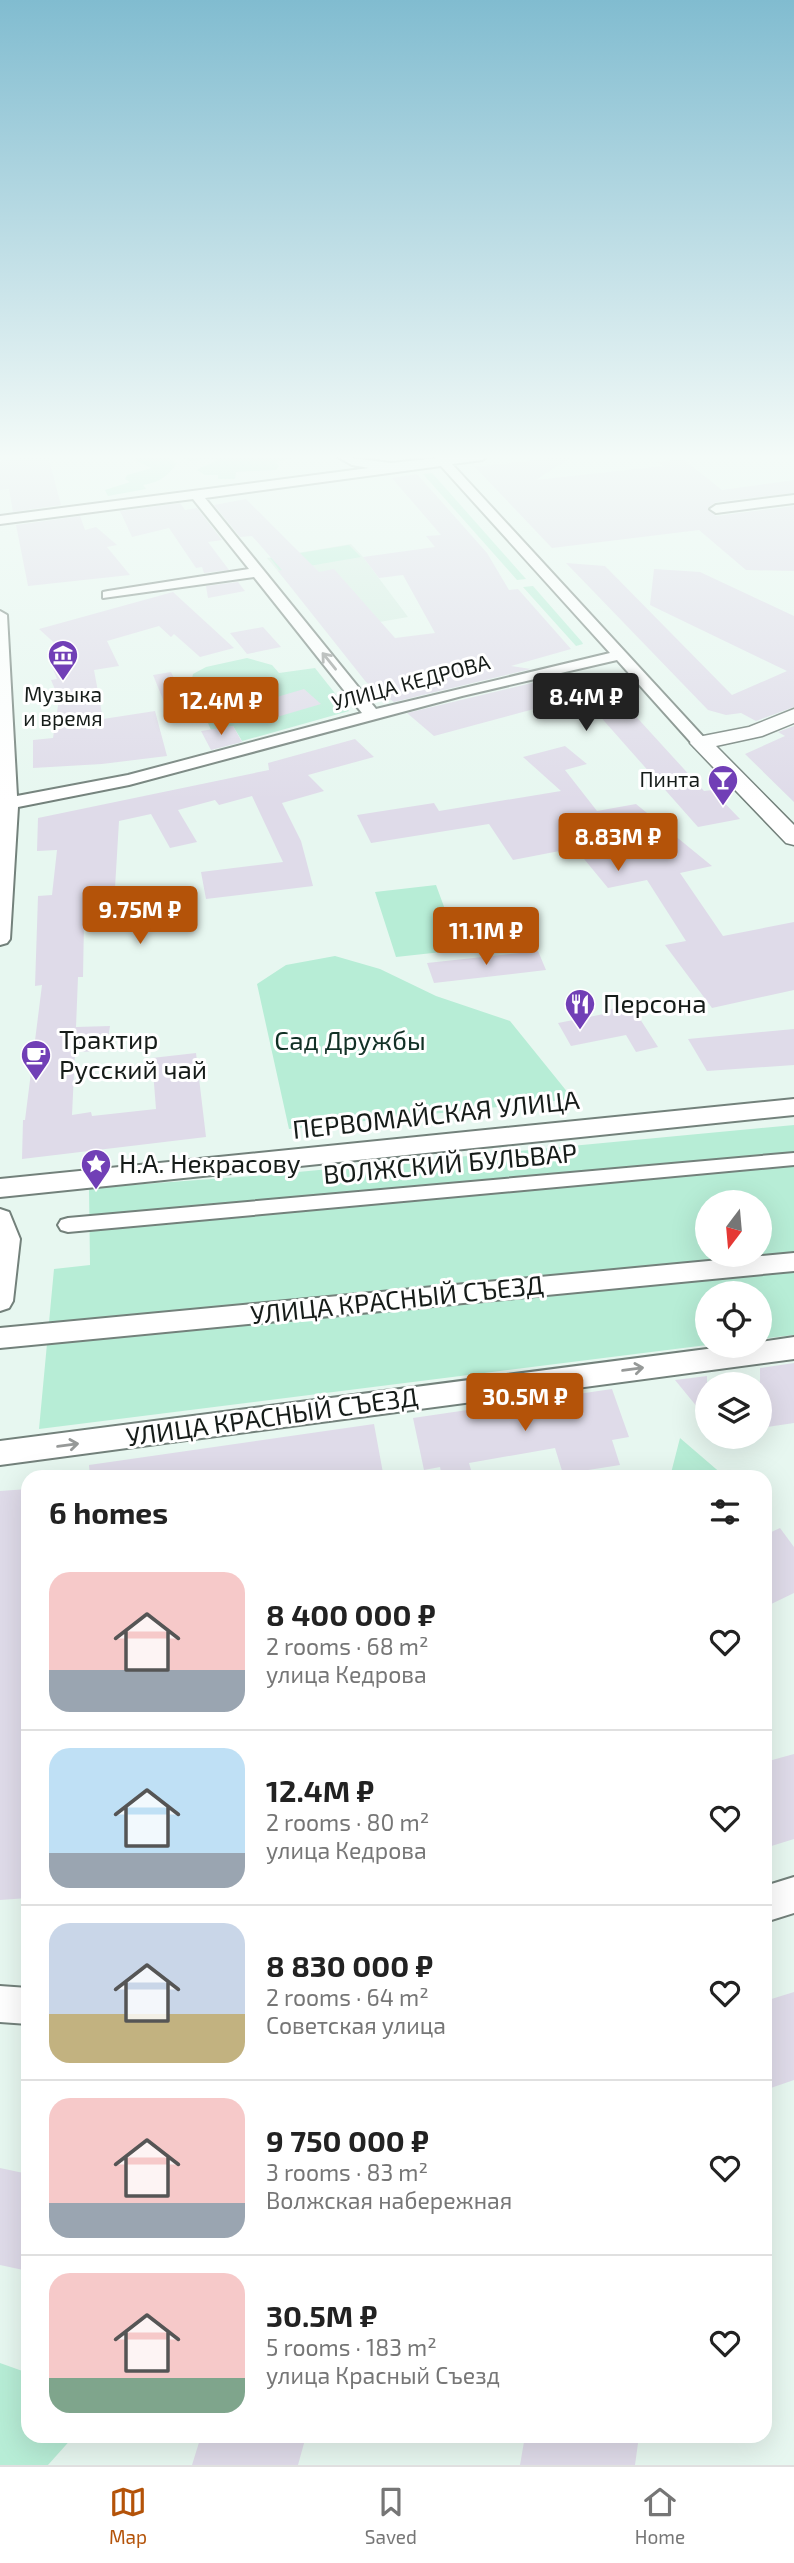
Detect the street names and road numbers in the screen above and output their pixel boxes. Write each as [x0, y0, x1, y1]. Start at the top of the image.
street label: УЛИЦА КЕДРОВА [329, 648, 492, 715]
street label: ПЕРВОМАЙСКАЯ УЛИЦА [291, 1083, 581, 1144]
street label: ВОЛЖСКИЙ БУЛЬВАР [322, 1136, 578, 1189]
street label: УЛИЦА КРАСНЫЙ СЪЕЗД [249, 1268, 545, 1329]
street label: УЛИЦА КРАСНЫЙ СЪЕЗД [124, 1380, 420, 1451]

